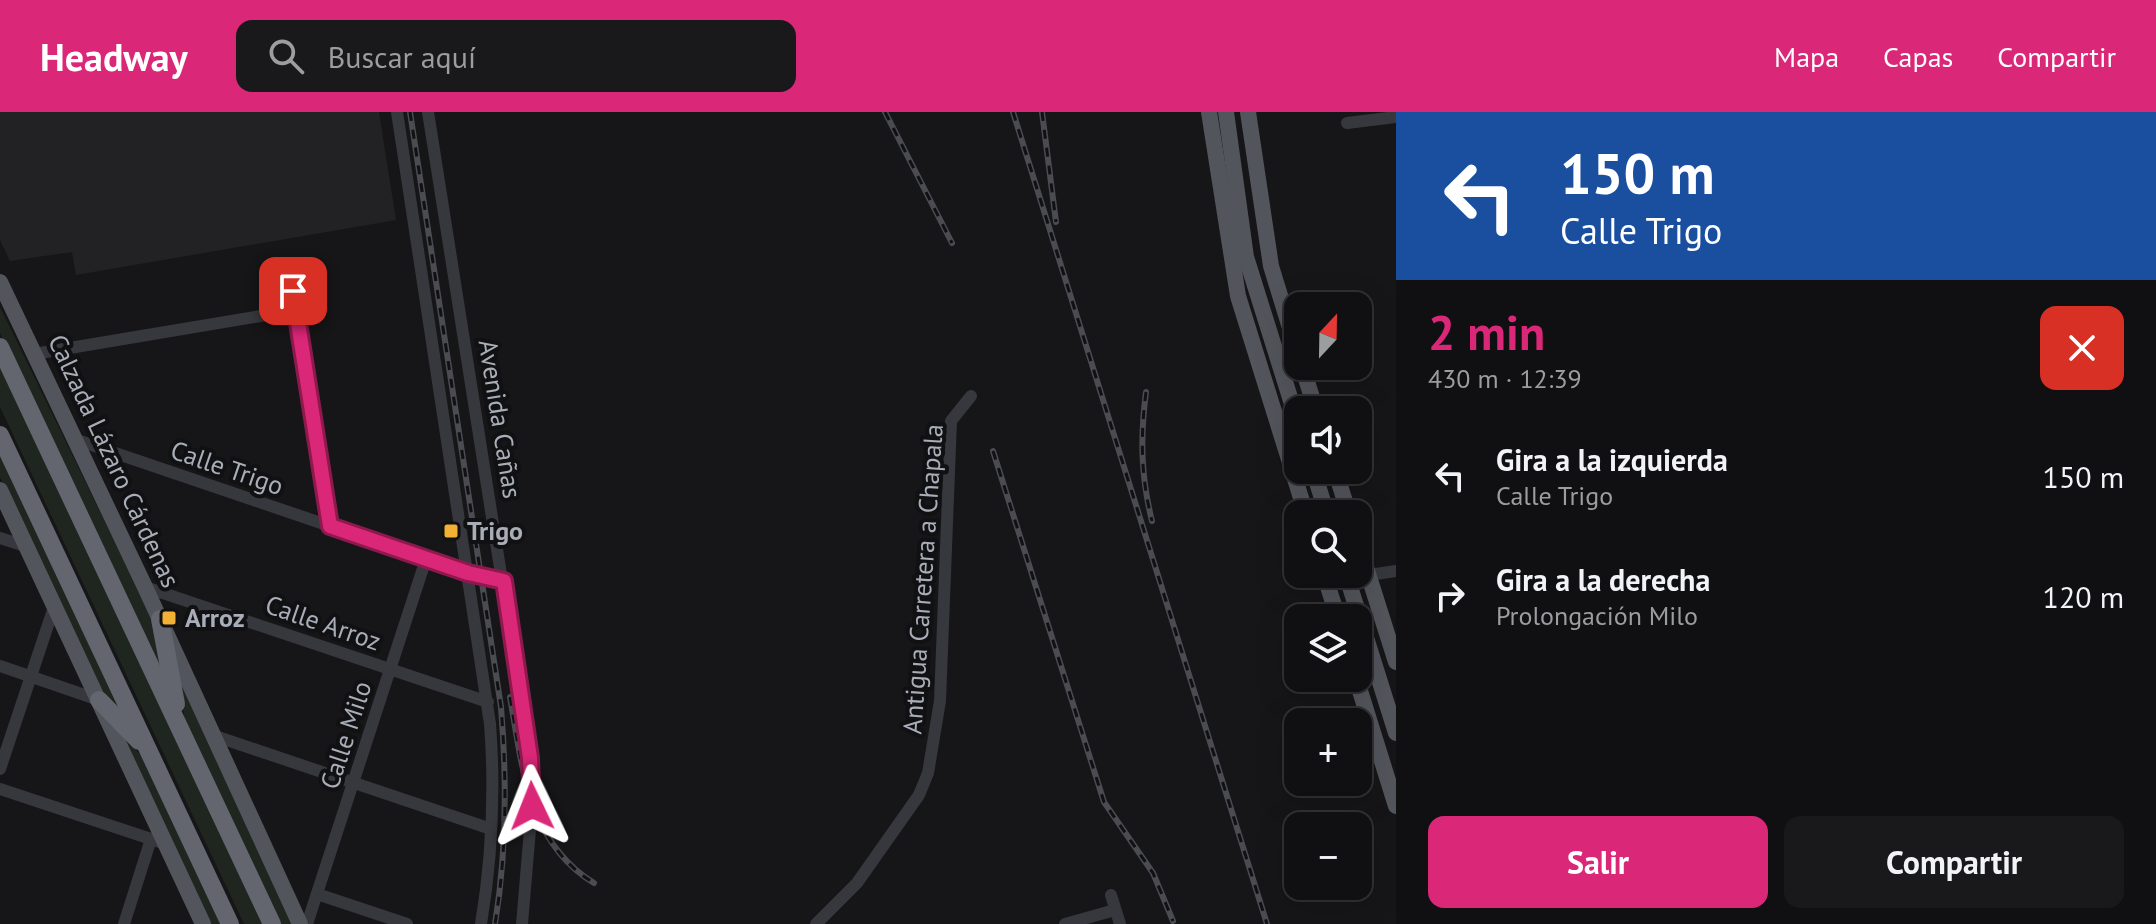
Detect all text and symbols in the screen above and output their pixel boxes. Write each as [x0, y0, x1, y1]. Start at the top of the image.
search box [236, 20, 796, 92]
text: Headway [40, 32, 188, 81]
icon: search [264, 34, 308, 78]
text: Buscar aquí [328, 37, 476, 76]
text: Mapa [1774, 38, 1839, 75]
text: Capas [1883, 38, 1953, 75]
text: Compartir [1997, 38, 2116, 75]
text: 150 m [1560, 137, 1715, 209]
icon: left [1428, 144, 1532, 248]
text: Calle Trigo [1560, 207, 1722, 254]
pin [259, 257, 327, 325]
icon: arrive [271, 269, 315, 313]
north arrow [1284, 292, 1372, 380]
map controls [1284, 292, 1372, 900]
text: 2 min [1428, 301, 1545, 363]
button: close [2040, 306, 2124, 390]
street label: Calzada Lázaro Cárdenas [41, 329, 188, 593]
street label: Avenida Cañas [472, 337, 529, 501]
text: 430 m · 12:39 [1428, 362, 1582, 395]
button: sound [1284, 396, 1372, 484]
street label: Antigua Carretera a Chapala [895, 423, 950, 735]
street label: Calle Trigo [166, 433, 288, 502]
text: Gira a la izquierda [1496, 440, 1728, 479]
icon: left [1428, 454, 1472, 498]
text: 150 m [2043, 457, 2124, 496]
text: Calle Trigo [1496, 479, 1613, 512]
button: search [1284, 500, 1372, 588]
place label: Trigo [467, 514, 523, 547]
marker: Trigo [442, 522, 460, 540]
text: Gira a la derecha [1496, 560, 1710, 599]
icon: right [1428, 574, 1472, 618]
text: 120 m [2043, 577, 2124, 616]
street label: Calle Arroz [261, 587, 385, 658]
text: Prolongación Milo [1496, 599, 1698, 632]
place label: Arroz [185, 601, 245, 634]
button: layers [1284, 604, 1372, 692]
marker: Arroz [160, 609, 178, 627]
street label: Calle Milo [313, 677, 378, 793]
button: + [1284, 708, 1372, 796]
position arrow [490, 764, 574, 848]
button: − [1284, 812, 1372, 900]
button: Salir [1428, 816, 1768, 908]
button: Compartir [1784, 816, 2124, 908]

